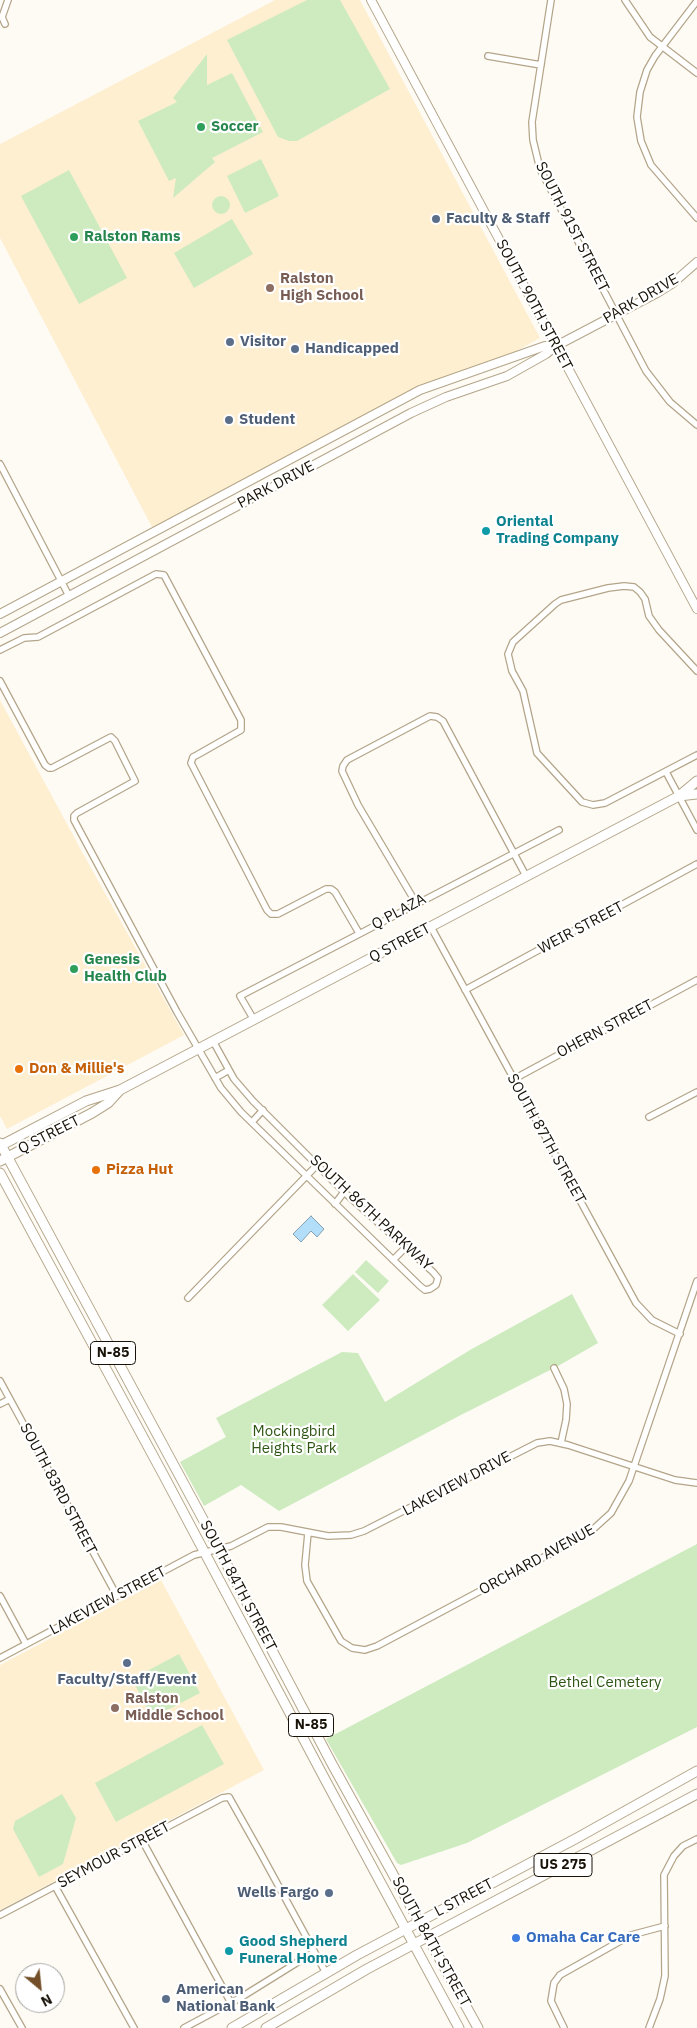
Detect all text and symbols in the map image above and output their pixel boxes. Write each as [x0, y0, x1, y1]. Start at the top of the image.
place label: Soccer [211, 118, 259, 136]
marker: Soccer [195, 121, 207, 133]
street label: SOUTH 91ST STREET [531, 159, 613, 295]
place label: Faculty & Staff [446, 210, 550, 228]
marker: Faculty & Staff [430, 213, 442, 225]
place label: Ralston Rams [84, 228, 181, 246]
marker: Ralston Rams [68, 231, 80, 243]
street label: SOUTH 90TH STREET [492, 236, 576, 374]
place label: Ralston High School [280, 270, 363, 305]
street label: PARK DRIVE [600, 270, 682, 328]
marker: Ralston High School [264, 282, 276, 294]
place label: Visitor [240, 333, 286, 351]
marker: Visitor [224, 336, 236, 348]
place label: Handicapped [305, 340, 399, 358]
marker: Handicapped [289, 343, 301, 355]
place label: Student [239, 411, 295, 429]
marker: Student [223, 414, 235, 426]
street label: PARK DRIVE [235, 457, 317, 513]
place label: Oriental Trading Company [496, 513, 619, 548]
marker: Oriental Trading Company [480, 525, 492, 537]
street label: Q PLAZA [369, 890, 429, 934]
street label: WEIR STREET [535, 898, 627, 958]
street label: Q STREET [366, 919, 434, 967]
place label: Genesis Health Club [84, 951, 167, 986]
marker: Genesis Health Club [68, 963, 80, 975]
street label: OHERN STREET [554, 996, 656, 1062]
place label: Don & Millie's [29, 1060, 124, 1078]
marker: Don & Millie's [13, 1063, 25, 1075]
street label: SOUTH 87TH STREET [503, 1071, 589, 1207]
street label: Q STREET [15, 1112, 83, 1158]
street label: SOUTH 86TH PARKWAY [306, 1152, 436, 1274]
place label: Pizza Hut [106, 1161, 173, 1179]
marker: Pizza Hut [90, 1164, 102, 1176]
road number: N-85 [90, 1342, 136, 1365]
street label: SOUTH 83RD STREET [16, 1420, 100, 1558]
park label: Mockingbird Heights Park [251, 1423, 337, 1458]
street label: LAKEVIEW DRIVE [400, 1448, 514, 1520]
street label: SOUTH 84TH STREET [196, 1517, 280, 1655]
street label: ORCHARD AVENUE [476, 1521, 598, 1599]
street label: LAKEVIEW STREET [47, 1563, 169, 1639]
marker: Faculty/Staff/Event [121, 1657, 133, 1669]
place label: Faculty/Staff/Event [57, 1671, 197, 1689]
park label: Bethel Cemetery [548, 1674, 662, 1692]
place label: Ralston Middle School [125, 1690, 224, 1725]
marker: Ralston Middle School [109, 1702, 121, 1714]
road number: N-85 [288, 1714, 334, 1736]
street label: SEYMOUR STREET [55, 1818, 173, 1892]
road number: US 275 [534, 1854, 592, 1876]
street label: SOUTH 84TH STREET [388, 1874, 474, 2010]
street label: L STREET [432, 1875, 496, 1921]
place label: Wells Fargo [237, 1884, 319, 1902]
marker: Wells Fargo [323, 1887, 335, 1899]
place label: Omaha Car Care [526, 1929, 640, 1947]
marker: Omaha Car Care [510, 1932, 522, 1944]
place label: Good Shepherd Funeral Home [239, 1933, 348, 1968]
marker: Good Shepherd Funeral Home [223, 1945, 235, 1957]
north arrow [15, 1963, 65, 2013]
place label: American National Bank [176, 1981, 275, 2016]
text: N [38, 1990, 55, 2011]
marker: American National Bank [160, 1993, 172, 2005]

